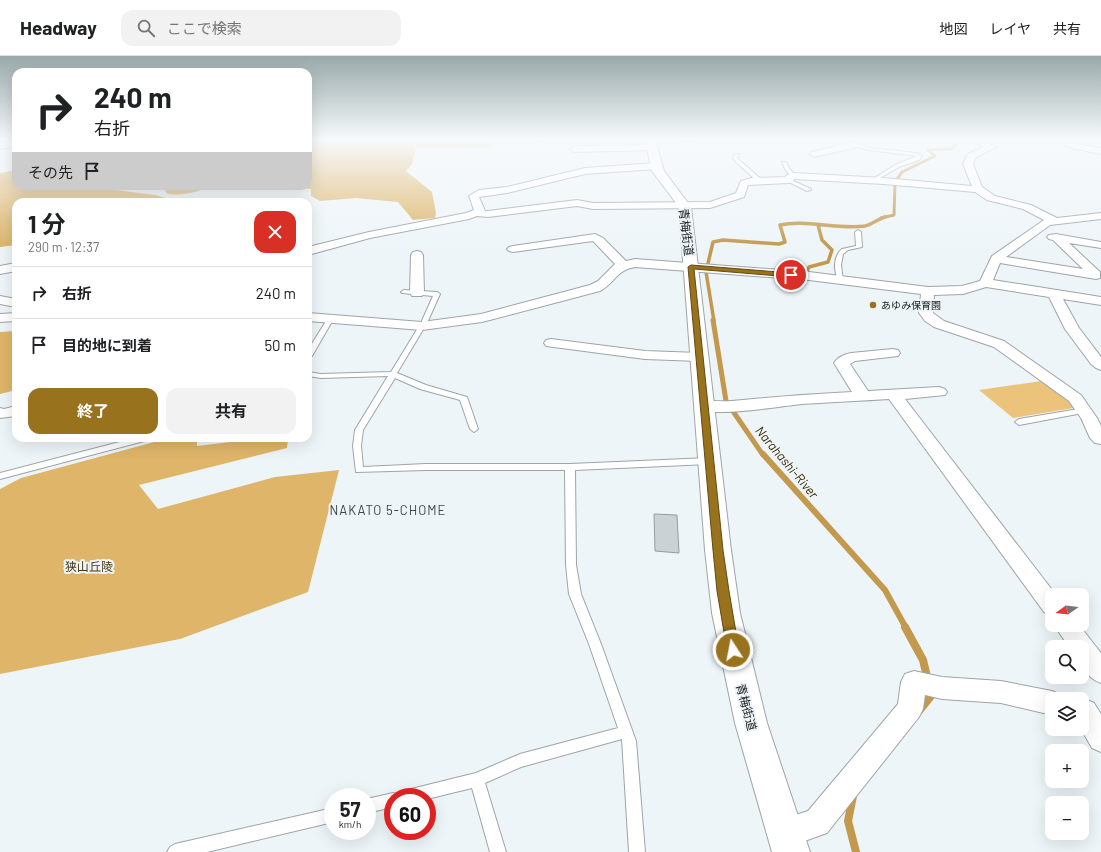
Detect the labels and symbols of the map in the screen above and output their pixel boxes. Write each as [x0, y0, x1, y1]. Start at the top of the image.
street label: 青梅街道 [677, 207, 697, 257]
pin [774, 258, 808, 292]
place label: あゆみ保育園 [881, 299, 941, 311]
marker: あゆみ保育園 [868, 300, 878, 310]
water label: Narahashi-River [752, 423, 822, 502]
district label: NAKATO 5-CHOME [330, 502, 446, 518]
park label: 狭山丘陵 [65, 559, 113, 573]
north arrow [1045, 588, 1089, 632]
position arrow [712, 629, 754, 671]
street label: 青梅街道 [734, 682, 760, 732]
speed limit sign: 60 [384, 788, 436, 840]

